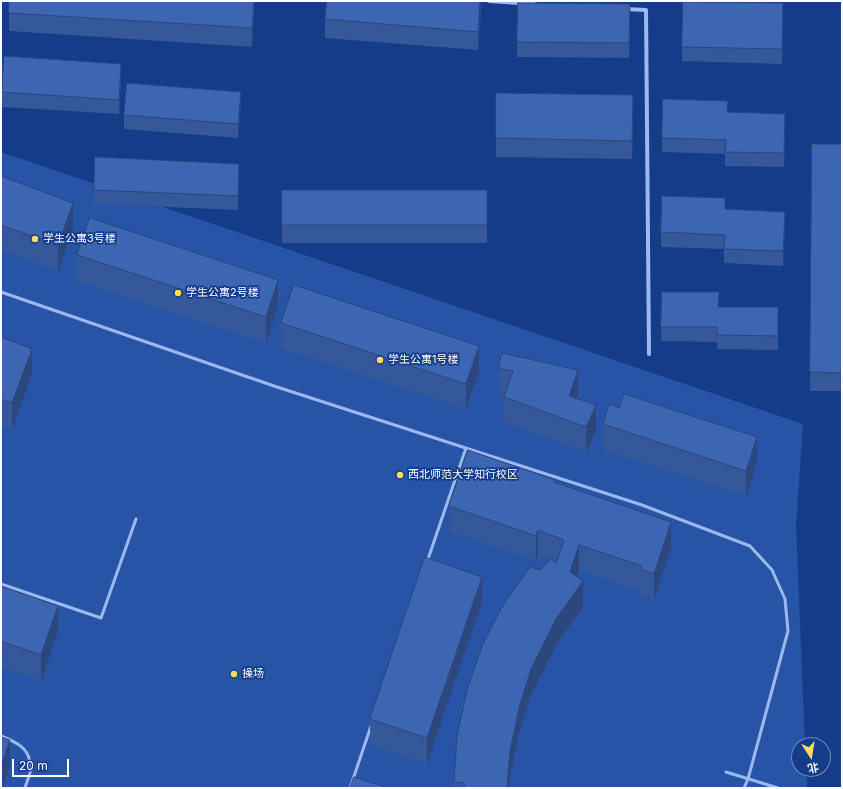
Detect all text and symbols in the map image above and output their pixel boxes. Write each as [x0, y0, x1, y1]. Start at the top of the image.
place label: 学生公寓3号楼 [43, 232, 116, 246]
marker: 学生公寓3号楼 [30, 234, 40, 244]
place label: 学生公寓2号楼 [186, 286, 259, 300]
marker: 学生公寓2号楼 [173, 288, 183, 298]
place label: 学生公寓1号楼 [388, 353, 458, 367]
marker: 学生公寓1号楼 [375, 355, 385, 365]
place label: 西北师范大学知行校区 [408, 468, 518, 482]
marker: 西北师范大学知行校区 [395, 470, 405, 480]
place label: 操场 [242, 667, 264, 681]
marker: 操场 [229, 669, 239, 679]
north arrow [791, 737, 831, 777]
scale bar [14, 751, 71, 777]
text: 20 m [19, 758, 48, 773]
text: 北 [806, 760, 820, 776]

